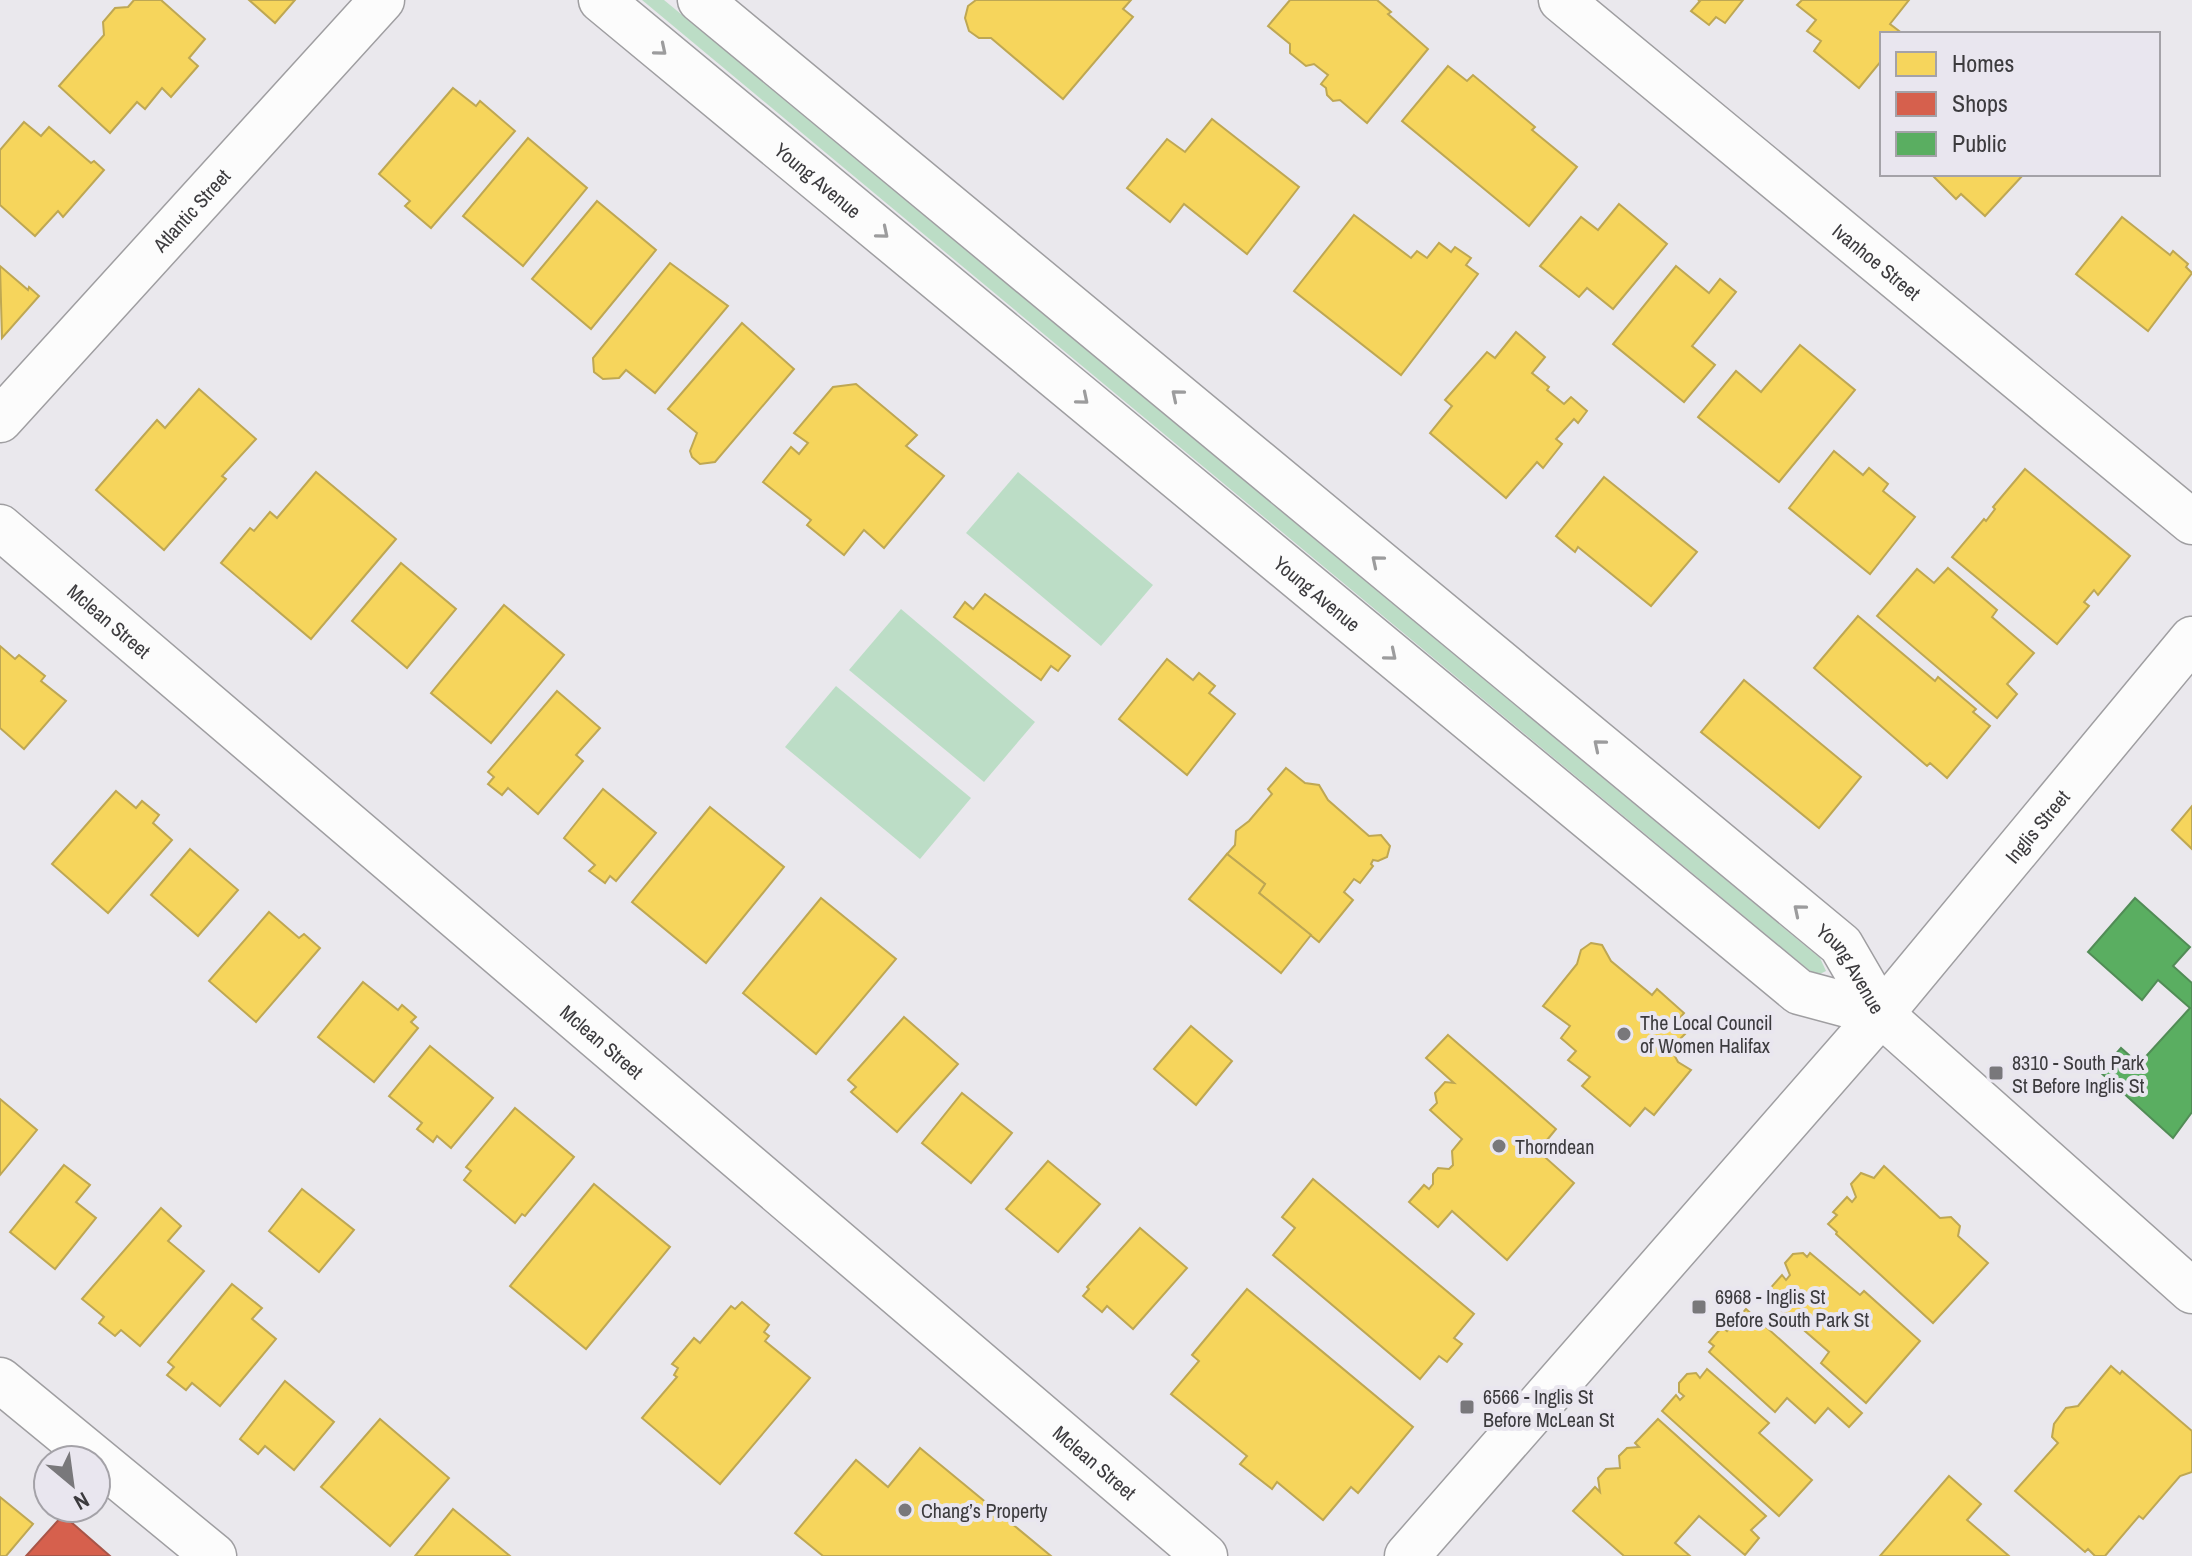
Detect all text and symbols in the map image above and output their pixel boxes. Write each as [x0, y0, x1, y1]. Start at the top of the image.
legend [1880, 32, 2160, 176]
one-way arrow [652, 40, 666, 55]
text: Homes [1952, 47, 2014, 79]
text: Shops [1952, 87, 2008, 119]
text: Public [1952, 127, 2007, 159]
street label: Young Avenue [769, 136, 867, 224]
street label: Atlantic Street [146, 162, 236, 258]
street label: Ivanhoe Street [1827, 217, 1927, 306]
one-way arrow [874, 224, 889, 238]
one-way arrow [1074, 389, 1088, 404]
one-way arrow [1172, 390, 1186, 405]
street label: Young Avenue [1268, 549, 1366, 637]
one-way arrow [1372, 556, 1387, 571]
street label: Mclean Street [62, 577, 157, 664]
one-way arrow [1382, 645, 1397, 659]
one-way arrow [1594, 740, 1608, 755]
street label: Inglis Street [1998, 784, 2075, 869]
one-way arrow [1794, 906, 1809, 920]
street label: Young Avenue [1811, 917, 1891, 1018]
street label: Mclean Street [555, 998, 650, 1085]
place label: The Local Council of Women Halifax [1640, 1009, 1772, 1059]
marker: The Local Council of Women Halifax [1615, 1025, 1633, 1043]
place label: 8310 - South Park St Before Inglis St [2012, 1049, 2145, 1099]
marker: 8310 - South Park St Before Inglis St [1987, 1064, 2005, 1082]
place label: Thorndean [1515, 1133, 1594, 1160]
marker: Thorndean [1490, 1137, 1508, 1155]
place label: 6968 - Inglis St Before South Park St [1715, 1283, 1870, 1333]
marker: 6968 - Inglis St Before South Park St [1690, 1298, 1708, 1316]
place label: 6566 - Inglis St Before McLean St [1483, 1383, 1615, 1433]
marker: 6566 - Inglis St Before McLean St [1458, 1398, 1476, 1416]
street label: Mclean Street [1048, 1419, 1143, 1506]
north arrow [32, 1444, 112, 1524]
text: N [69, 1485, 95, 1518]
place label: Chang’s Property [921, 1497, 1048, 1524]
marker: Chang’s Property [896, 1501, 914, 1519]

